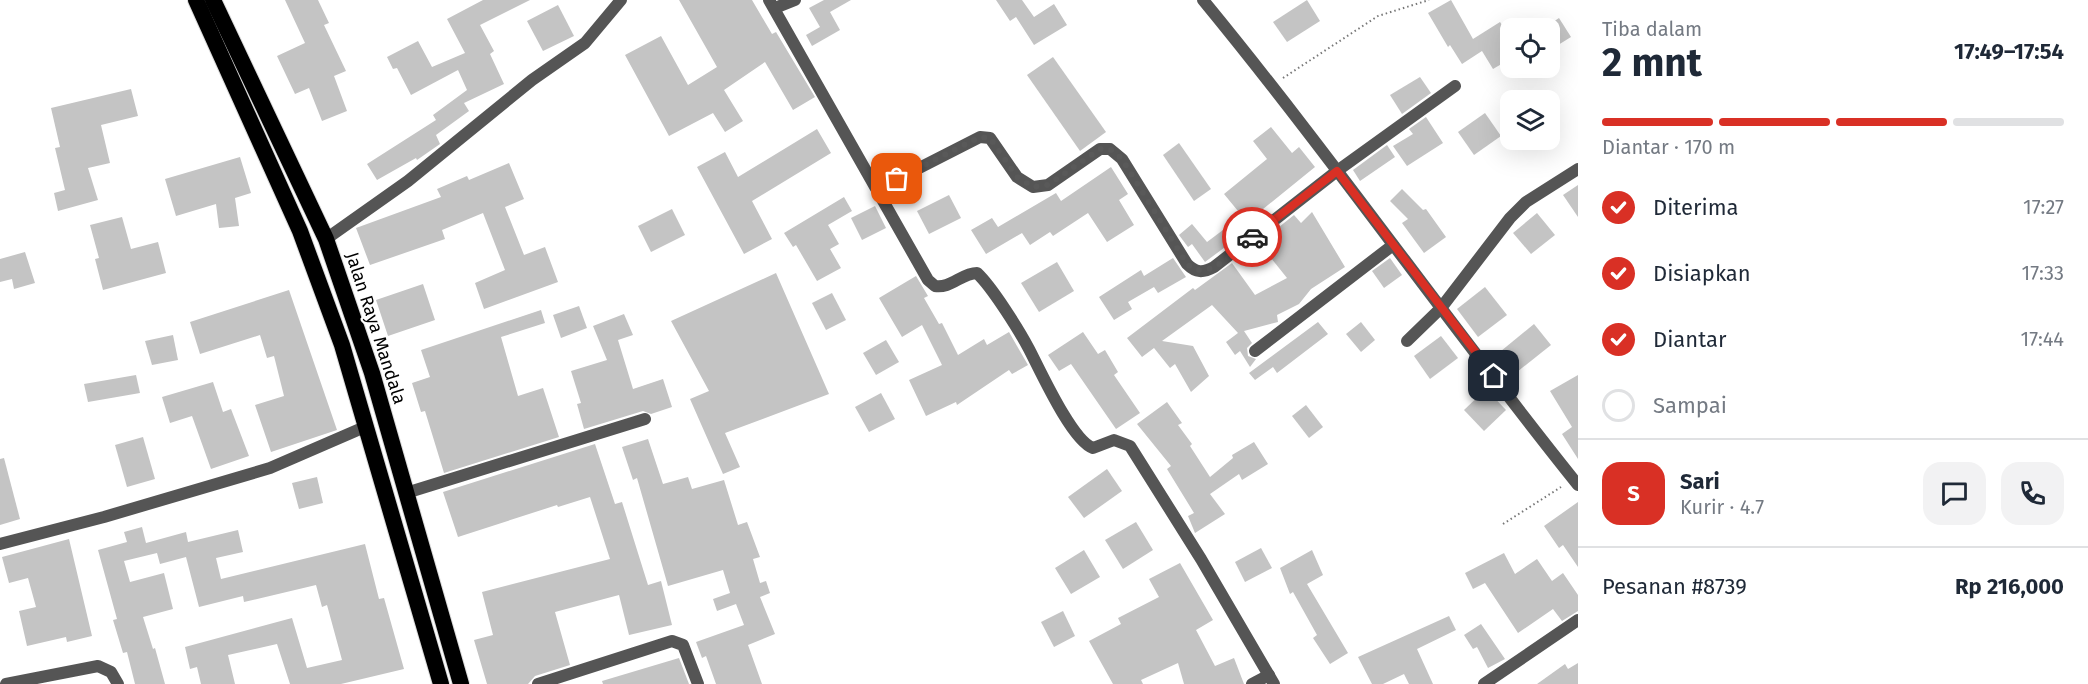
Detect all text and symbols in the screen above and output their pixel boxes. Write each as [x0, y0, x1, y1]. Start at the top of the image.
text: Tiba dalam [1602, 17, 1702, 41]
map controls [1500, 18, 1560, 150]
button: locate [1500, 18, 1560, 78]
text: 17:49–17:54 [1954, 38, 2064, 65]
text: 2 mnt [1602, 40, 1702, 86]
button: layers [1500, 90, 1560, 150]
text: Diantar · 170 m [1602, 135, 1735, 159]
pin [871, 153, 922, 204]
icon: bag [880, 162, 913, 195]
icon: check [1602, 191, 1635, 224]
text: Diterima [1653, 194, 1739, 221]
text: 17:27 [2023, 195, 2064, 219]
courier [1222, 207, 1282, 267]
icon: car [1236, 221, 1269, 254]
street label: Jalan Raya Mandala [341, 249, 411, 407]
icon: check [1602, 257, 1635, 290]
text: Disiapkan [1653, 260, 1751, 287]
text: 17:33 [2022, 261, 2064, 285]
icon: check [1602, 323, 1635, 356]
text: Diantar [1653, 326, 1726, 353]
text: 17:44 [2020, 327, 2064, 351]
pin [1468, 350, 1519, 401]
icon: home [1477, 359, 1510, 392]
text: Sampai [1653, 392, 1727, 419]
button: chat [1923, 462, 1986, 525]
button: phone [2001, 462, 2064, 525]
text: Sari [1680, 468, 1720, 495]
text: S [1627, 480, 1640, 507]
text: Kurir · 4.7 [1680, 495, 1764, 519]
text: Pesanan #8739 [1602, 573, 1747, 600]
text: Rp 216,000 [1955, 573, 2064, 600]

